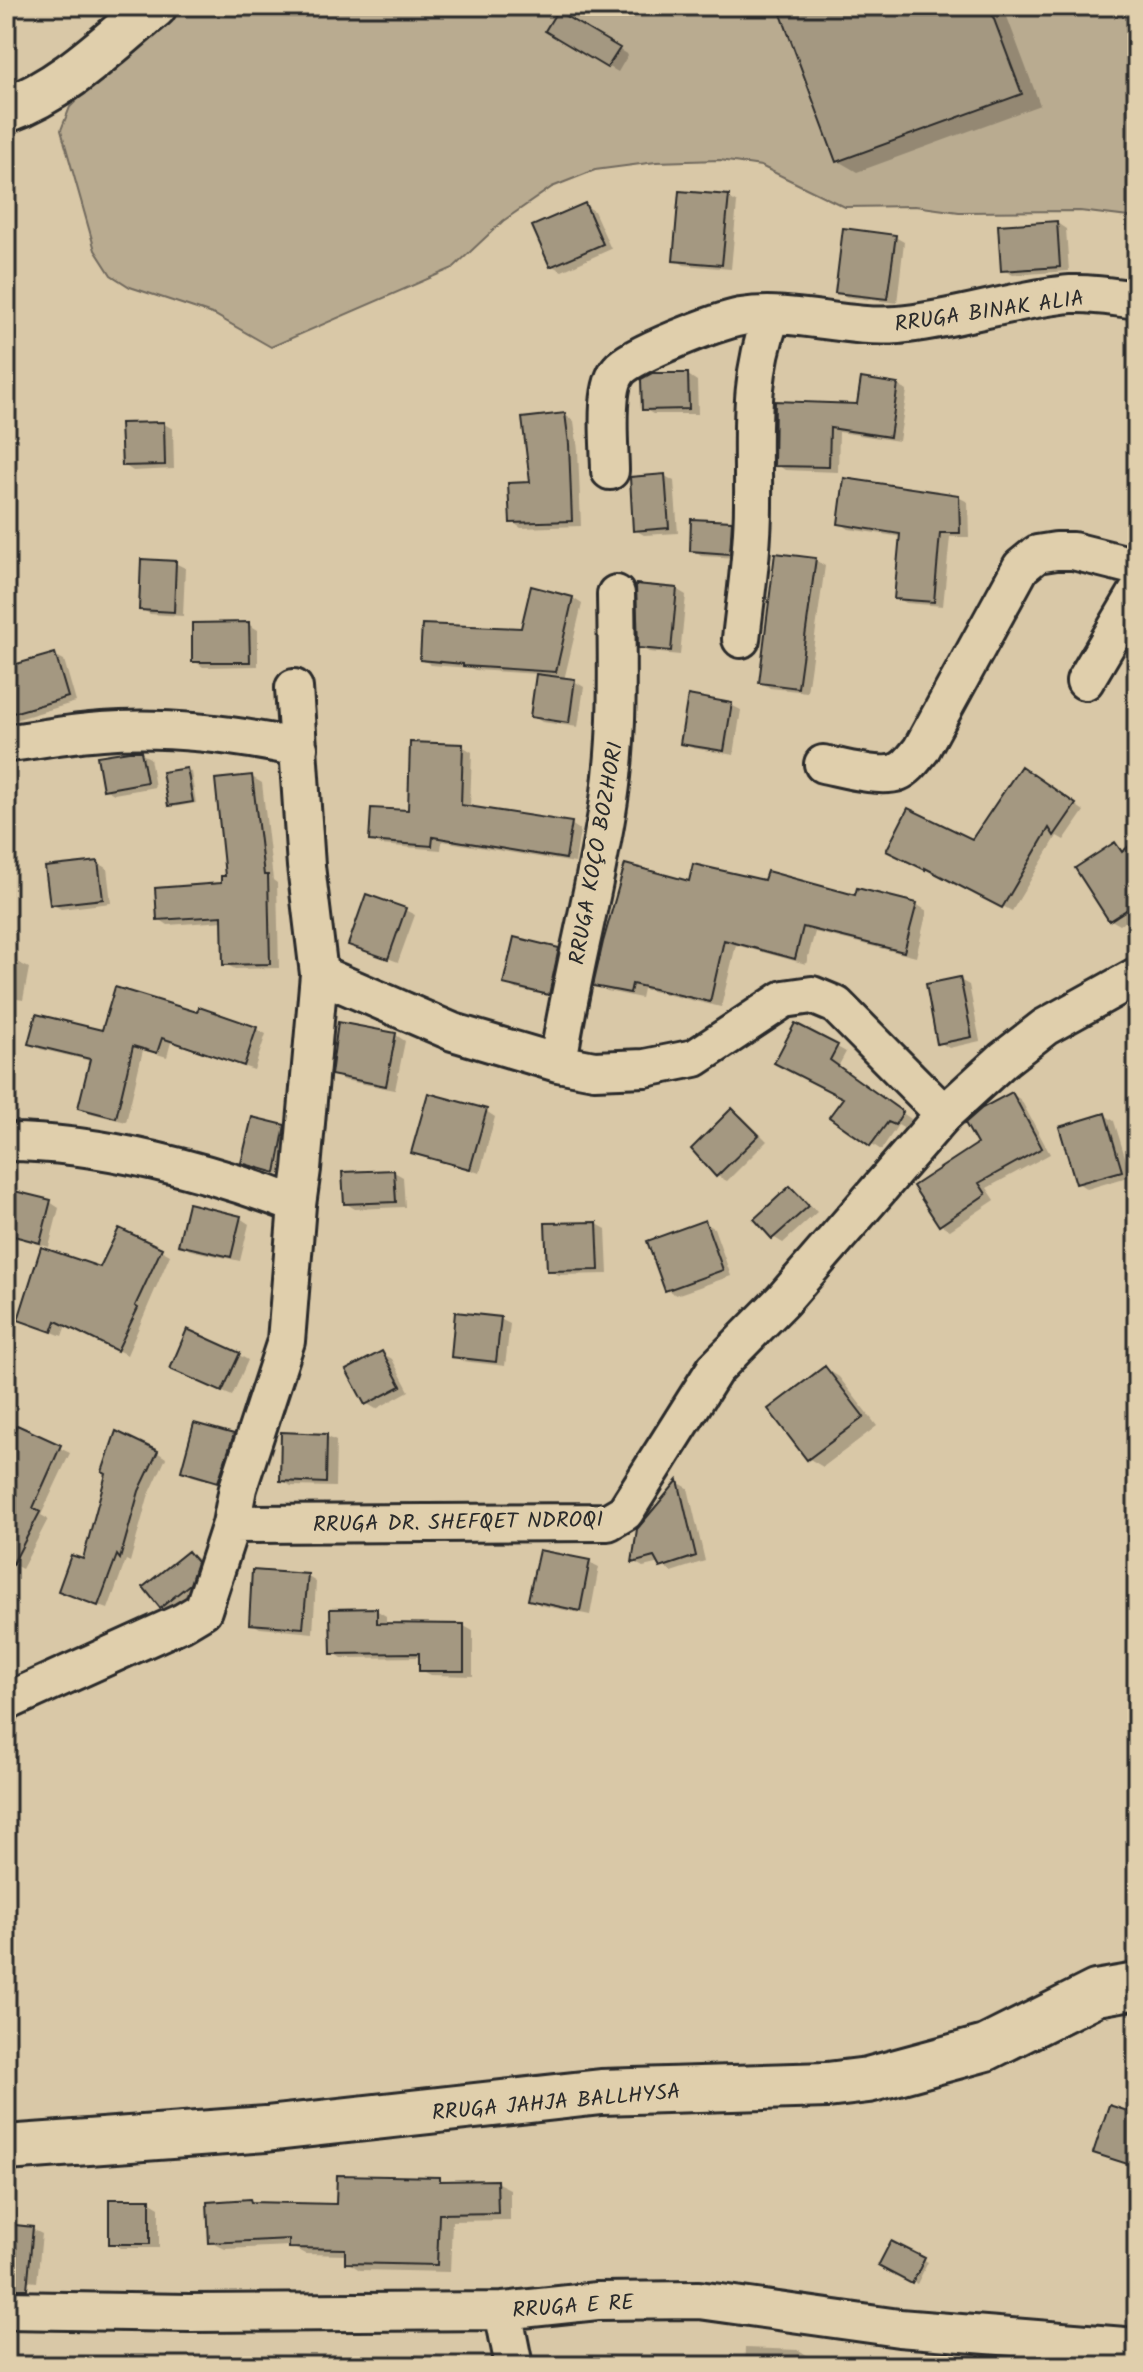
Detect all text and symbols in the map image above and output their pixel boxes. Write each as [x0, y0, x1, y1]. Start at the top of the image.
street label: RRUGA BINAK ALIA [892, 282, 1086, 343]
street label: RRUGA KOÇO BOZHORI [561, 739, 634, 968]
street label: RRUGA DR. SHEFQET NDROQI [313, 1503, 603, 1544]
street label: RRUGA JAHJA BALLHYSA [431, 2075, 682, 2132]
street label: RRUGA E RE [511, 2286, 636, 2329]

